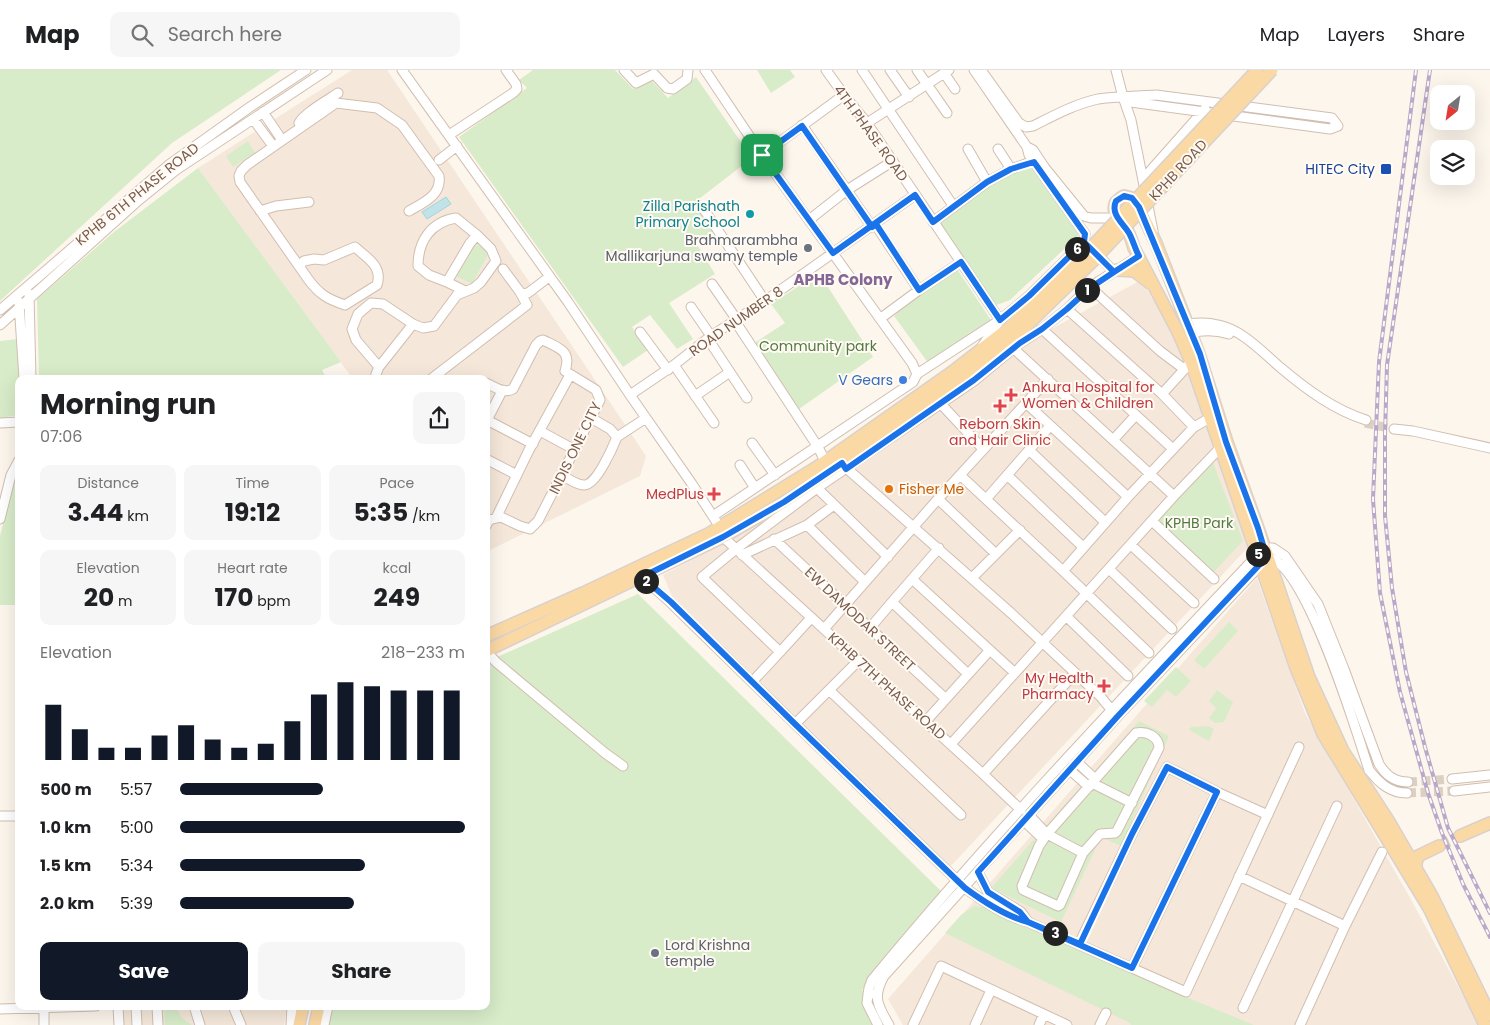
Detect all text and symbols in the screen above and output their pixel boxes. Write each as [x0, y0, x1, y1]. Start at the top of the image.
search box [110, 12, 460, 57]
text: Map [25, 18, 80, 51]
icon: search [128, 21, 156, 49]
text: Search here [168, 21, 282, 48]
text: Map [1260, 22, 1300, 47]
text: Layers [1328, 22, 1385, 47]
text: Share [1413, 22, 1465, 47]
street label: 4TH PHASE ROAD [829, 81, 913, 185]
north arrow [1430, 85, 1475, 130]
map controls [1430, 85, 1475, 185]
pin [741, 134, 783, 176]
street label: KPHB ROAD [1144, 135, 1212, 205]
street label: KPHB 6TH PHASE ROAD [71, 138, 203, 250]
button: layers [1430, 140, 1475, 185]
icon: arrive [748, 141, 776, 169]
place label: HITEC City [1305, 159, 1375, 179]
marker: HITEC City [1379, 162, 1393, 176]
place label: Zilla Parishath Primary School [635, 196, 740, 232]
marker: Zilla Parishath Primary School [744, 208, 756, 220]
place label: Brahmarambha Mallikarjuna swamy temple [606, 230, 798, 266]
pin: 6 [1064, 236, 1090, 262]
text: 6 [1073, 239, 1082, 259]
marker: Brahmarambha Mallikarjuna swamy temple [802, 242, 814, 254]
district label: APHB Colony [793, 269, 893, 290]
pin: 1 [1074, 278, 1100, 302]
text: 1 [1085, 280, 1090, 300]
street label: ROAD NUMBER 8 [685, 281, 787, 361]
park label: Community park [759, 336, 878, 356]
place label: V Gears [838, 370, 893, 390]
marker: V Gears [897, 374, 909, 386]
place label: Ankura Hospital for Women & Children [1022, 377, 1154, 413]
text: Morning run [40, 385, 216, 424]
marker: Ankura Hospital for Women & Children [1004, 388, 1018, 402]
button: share [413, 392, 465, 444]
street label: INDIS ONE CITY [544, 399, 606, 497]
marker: Reborn Skin and Hair Clinic [993, 399, 1007, 413]
place label: Reborn Skin and Hair Clinic [949, 414, 1051, 450]
text: 07:06 [40, 425, 82, 448]
text: Distance [77, 473, 139, 493]
text: Time [235, 473, 270, 493]
text: Pace [379, 473, 414, 493]
place label: Fisher Me [899, 479, 964, 499]
marker: Fisher Me [883, 483, 895, 495]
place label: MedPlus [646, 484, 704, 504]
marker: MedPlus [708, 488, 720, 500]
text: 3.44 [67, 495, 123, 530]
text: 19:12 [225, 495, 280, 530]
text: 5:35 [353, 495, 408, 530]
text: km [123, 506, 149, 526]
text: /km [408, 506, 440, 526]
park label: KPHB Park [1165, 513, 1234, 533]
pin: 5 [1246, 542, 1270, 566]
text: 5 [1254, 544, 1263, 564]
text: Elevation [77, 558, 140, 578]
text: Heart rate [217, 558, 288, 578]
text: kcal [383, 558, 411, 578]
street label: EW DAMODAR STREET [800, 562, 920, 676]
pin: 2 [634, 568, 658, 594]
text: 2 [643, 571, 651, 591]
text: 20 [84, 580, 114, 615]
text: 170 [214, 580, 253, 615]
text: 249 [374, 580, 420, 615]
text: m [114, 591, 133, 611]
text: bpm [253, 591, 291, 611]
street label: KPHB 7TH PHASE ROAD [824, 628, 950, 744]
text: Elevation [40, 641, 112, 664]
text: 218–233 m [381, 641, 465, 664]
place label: My Health Pharmacy [1022, 668, 1094, 704]
marker: My Health Pharmacy [1098, 680, 1110, 692]
text: 500 m [40, 778, 92, 801]
text: 5:57 [120, 778, 152, 801]
text: 1.0 km [40, 816, 91, 839]
text: 5:00 [120, 816, 154, 839]
text: 1.5 km [40, 854, 91, 877]
text: 5:34 [120, 854, 153, 877]
text: 2.0 km [40, 892, 94, 915]
text: 5:39 [120, 892, 153, 915]
pin: 3 [1042, 920, 1068, 946]
text: 3 [1051, 923, 1060, 943]
place label: Lord Krishna temple [665, 935, 750, 971]
button: Save [40, 942, 248, 1000]
button: Share [258, 942, 465, 1000]
marker: Lord Krishna temple [649, 947, 661, 959]

